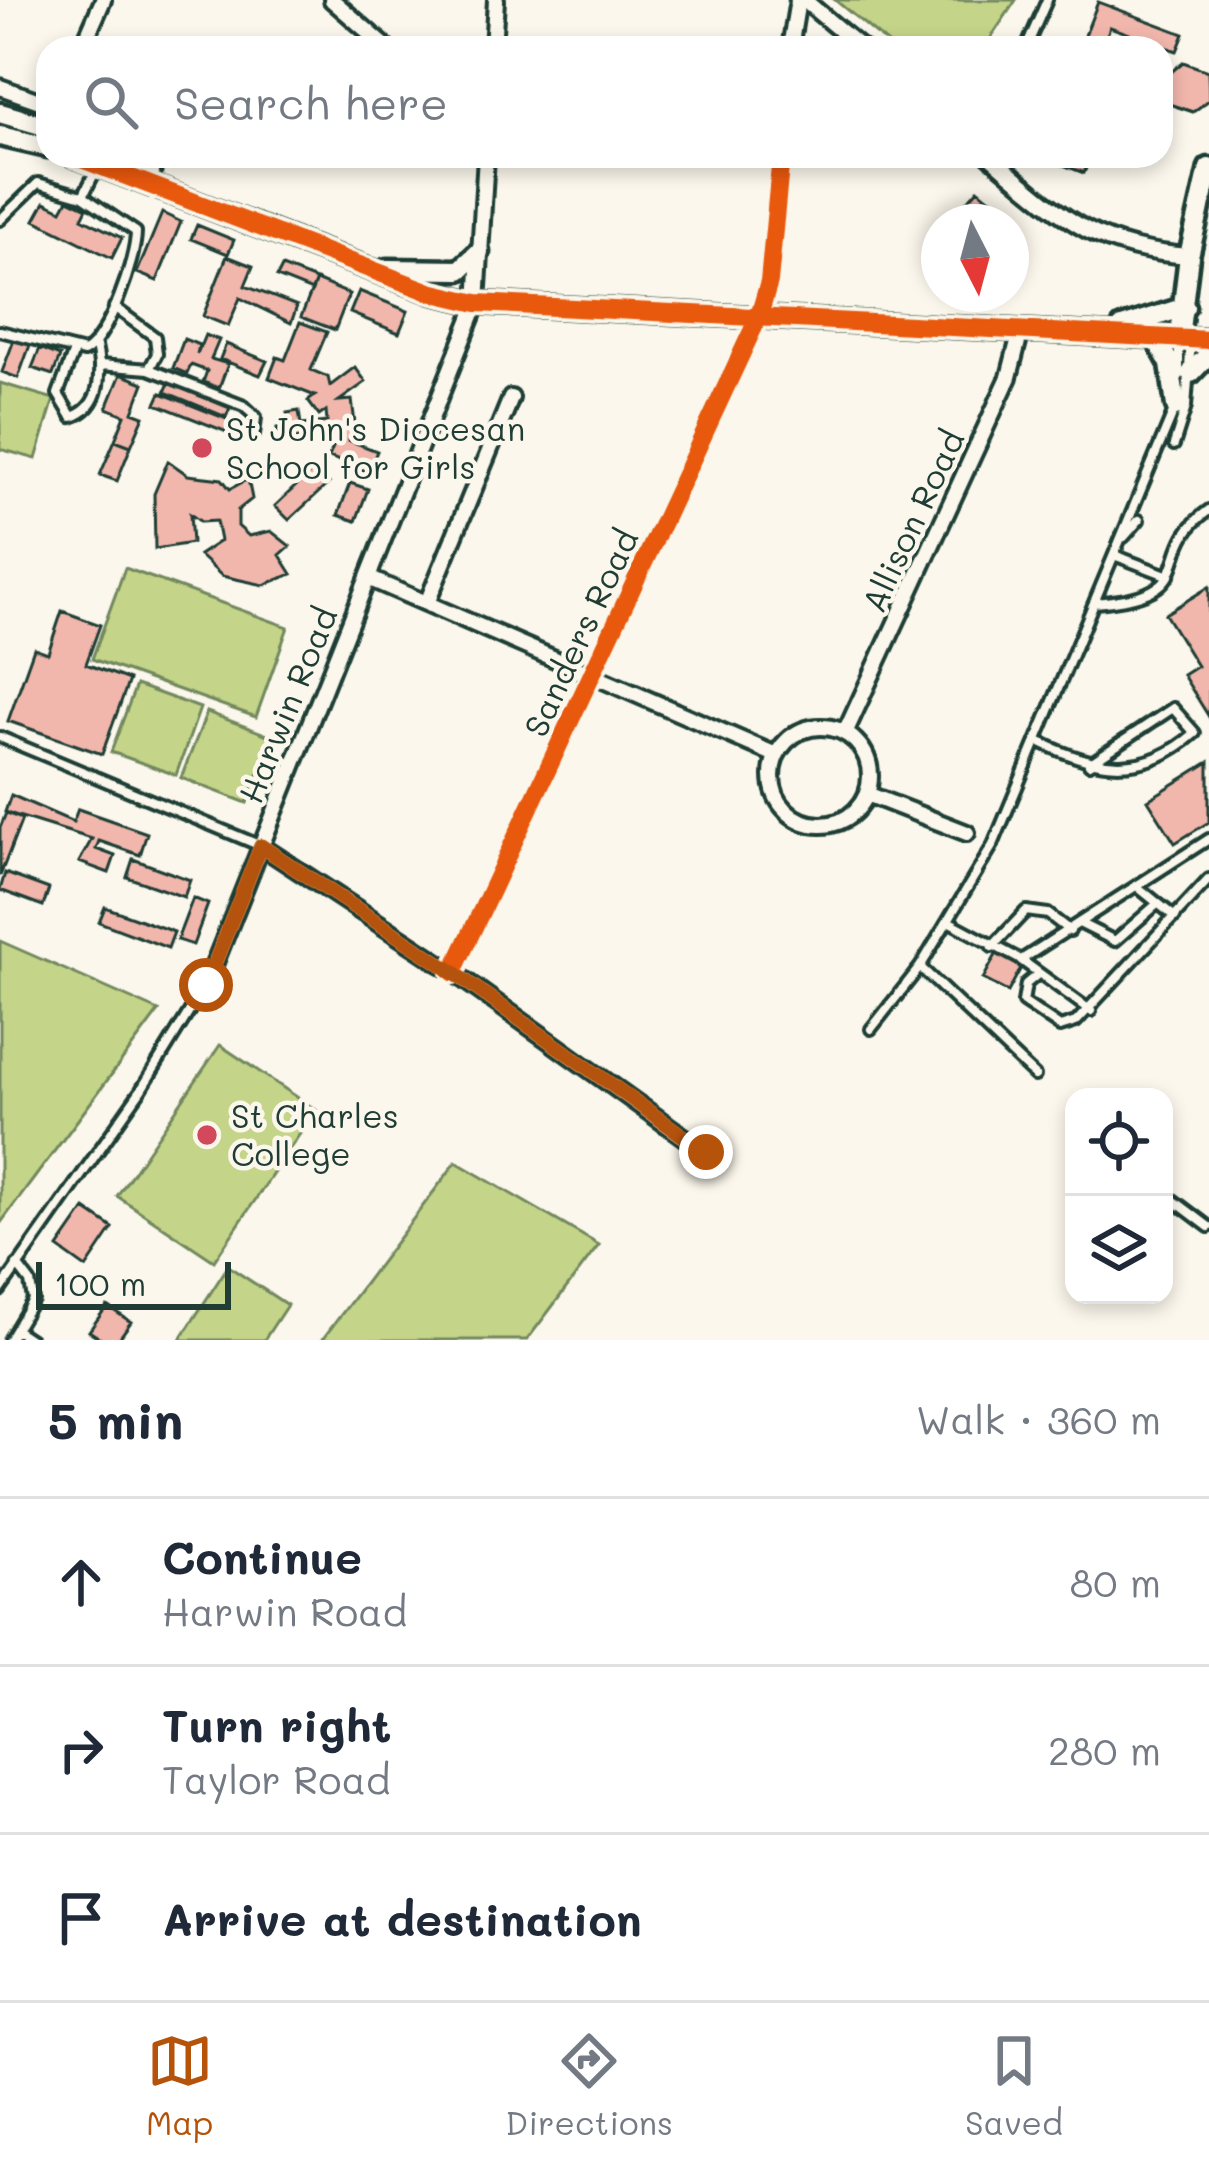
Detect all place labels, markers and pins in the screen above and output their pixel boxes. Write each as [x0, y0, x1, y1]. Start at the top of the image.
place label: St John's Diocesan School for Girls [226, 406, 525, 487]
marker: St John's Diocesan School for Girls [189, 435, 215, 461]
place label: St Charles College [231, 1093, 399, 1174]
marker: St Charles College [194, 1122, 220, 1148]

